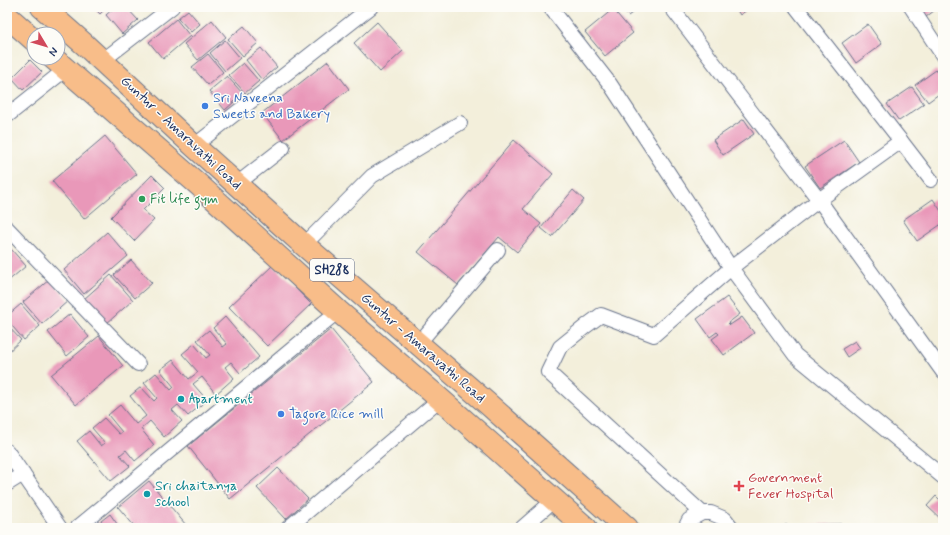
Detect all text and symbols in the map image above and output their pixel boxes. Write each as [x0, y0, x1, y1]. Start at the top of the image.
north arrow [26, 26, 66, 66]
text: N [45, 44, 61, 59]
street label: Guntur - Amaravathi Road [117, 72, 245, 194]
place label: Sri Naveena Sweets and Bakery [213, 89, 330, 123]
marker: Sri Naveena Sweets and Bakery [200, 101, 210, 111]
place label: Fit life gym [150, 190, 218, 210]
marker: Fit life gym [137, 194, 147, 204]
road number: SH288 [310, 259, 354, 281]
street label: Guntur - Amaravathi Road [357, 289, 489, 407]
place label: Apartment [189, 390, 253, 409]
marker: Apartment [176, 394, 186, 404]
place label: Tagore Rice mill [289, 405, 384, 425]
marker: Tagore Rice mill [276, 409, 286, 419]
place label: Government Fever Hospital [748, 469, 833, 503]
place label: Sri chaitanya school [155, 477, 237, 511]
marker: Government Fever Hospital [733, 480, 745, 492]
marker: Sri chaitanya school [142, 489, 152, 499]

